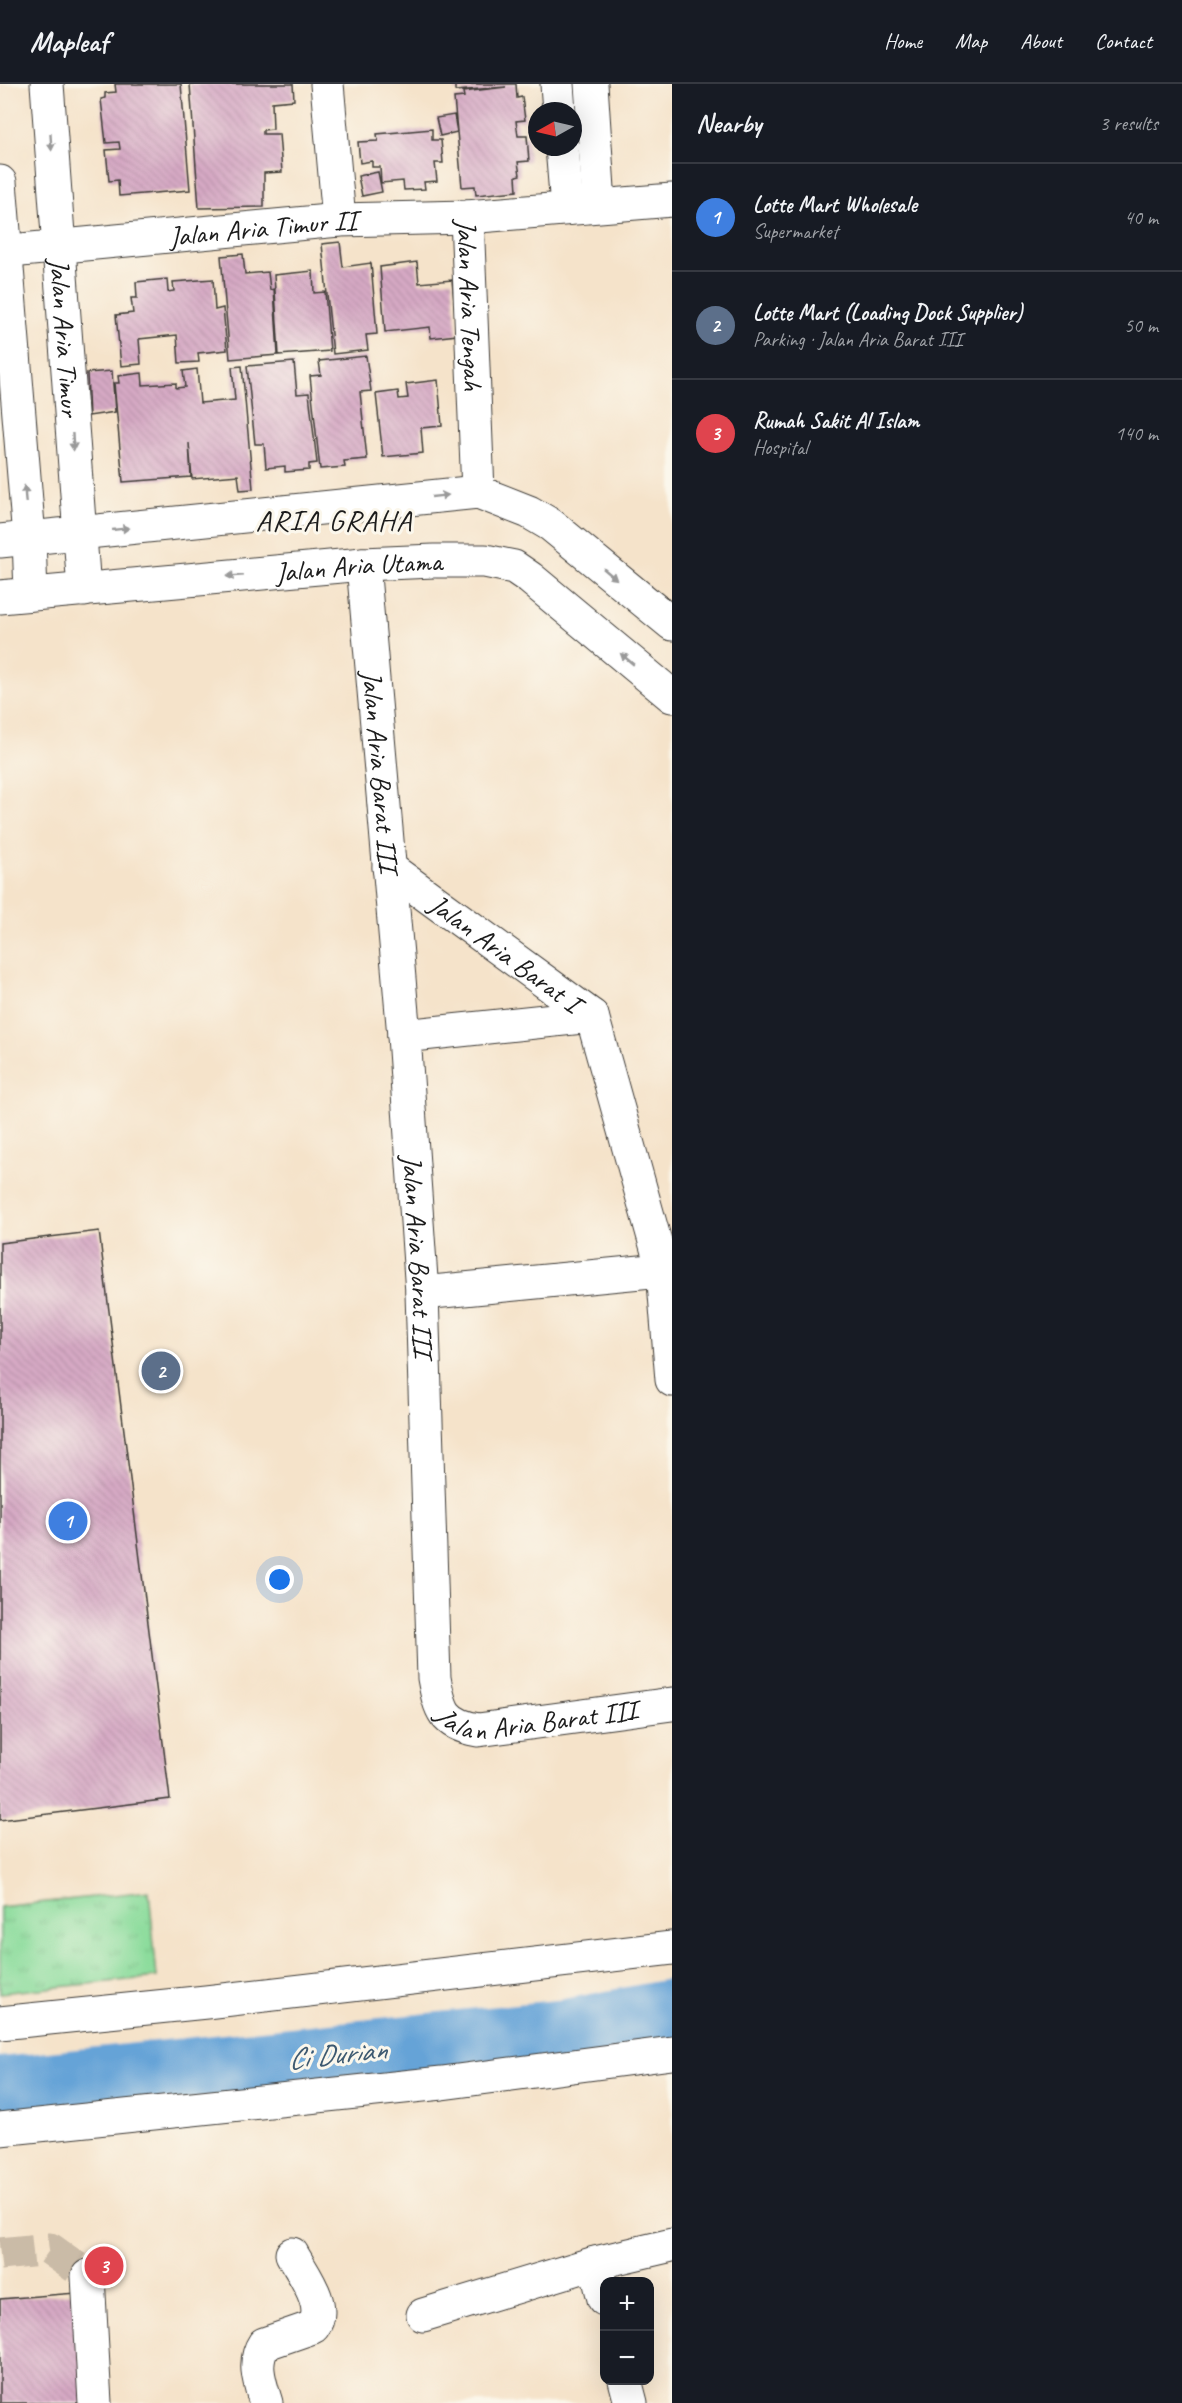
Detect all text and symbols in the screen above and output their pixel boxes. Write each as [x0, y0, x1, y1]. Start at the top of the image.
text: Mapleaf [30, 24, 108, 59]
text: Home [884, 28, 922, 54]
text: Map [955, 28, 987, 54]
text: About [1020, 28, 1062, 54]
text: Contact [1095, 28, 1152, 54]
north arrow [528, 102, 582, 156]
text: Nearby [696, 107, 761, 140]
text: 3 results [1099, 111, 1158, 136]
one-way arrow [46, 133, 56, 152]
text: Lotte Mart Wholesale [753, 191, 917, 219]
street label: Jalan Aria Timur II [165, 202, 363, 254]
text: 1 [711, 205, 720, 230]
text: 40 m [1124, 205, 1158, 230]
street label: Jalan Aria Tengah [449, 217, 491, 392]
text: Supermarket [753, 219, 838, 244]
street label: Jalan Aria Timur [42, 255, 88, 420]
text: Lotte Mart (Loading Dock Supplier) [753, 299, 1023, 327]
text: 2 [711, 313, 720, 338]
text: 50 m [1124, 313, 1158, 338]
text: Parking · Jalan Aria Barat III [753, 327, 962, 352]
text: Rumah Sakit Al Islam [753, 407, 919, 435]
text: 3 [711, 421, 720, 446]
text: 140 m [1115, 421, 1158, 446]
one-way arrow [69, 432, 78, 451]
text: Hospital [753, 435, 808, 460]
one-way arrow [20, 484, 30, 503]
one-way arrow [431, 491, 450, 501]
district label: ARIA GRAHA [255, 501, 413, 539]
one-way arrow [112, 524, 131, 534]
street label: Jalan Aria Utama [272, 544, 444, 590]
one-way arrow [602, 567, 618, 580]
one-way arrow [225, 571, 244, 581]
one-way arrow [619, 652, 635, 665]
street label: Jalan Aria Barat III [354, 667, 407, 879]
street label: Jalan Aria Barat I [421, 885, 592, 1024]
street label: Jalan Aria Barat III [394, 1152, 441, 1363]
pin: 2 [142, 1348, 180, 1394]
pin: 1 [48, 1498, 88, 1544]
your location [265, 1565, 294, 1594]
street label: Jalan Aria Barat III [427, 1691, 645, 1749]
water label: Ci Durian [286, 2030, 390, 2078]
pin: 3 [84, 2244, 124, 2288]
map controls [600, 2277, 654, 2385]
button: + [600, 2277, 654, 2331]
button: − [600, 2331, 654, 2385]

